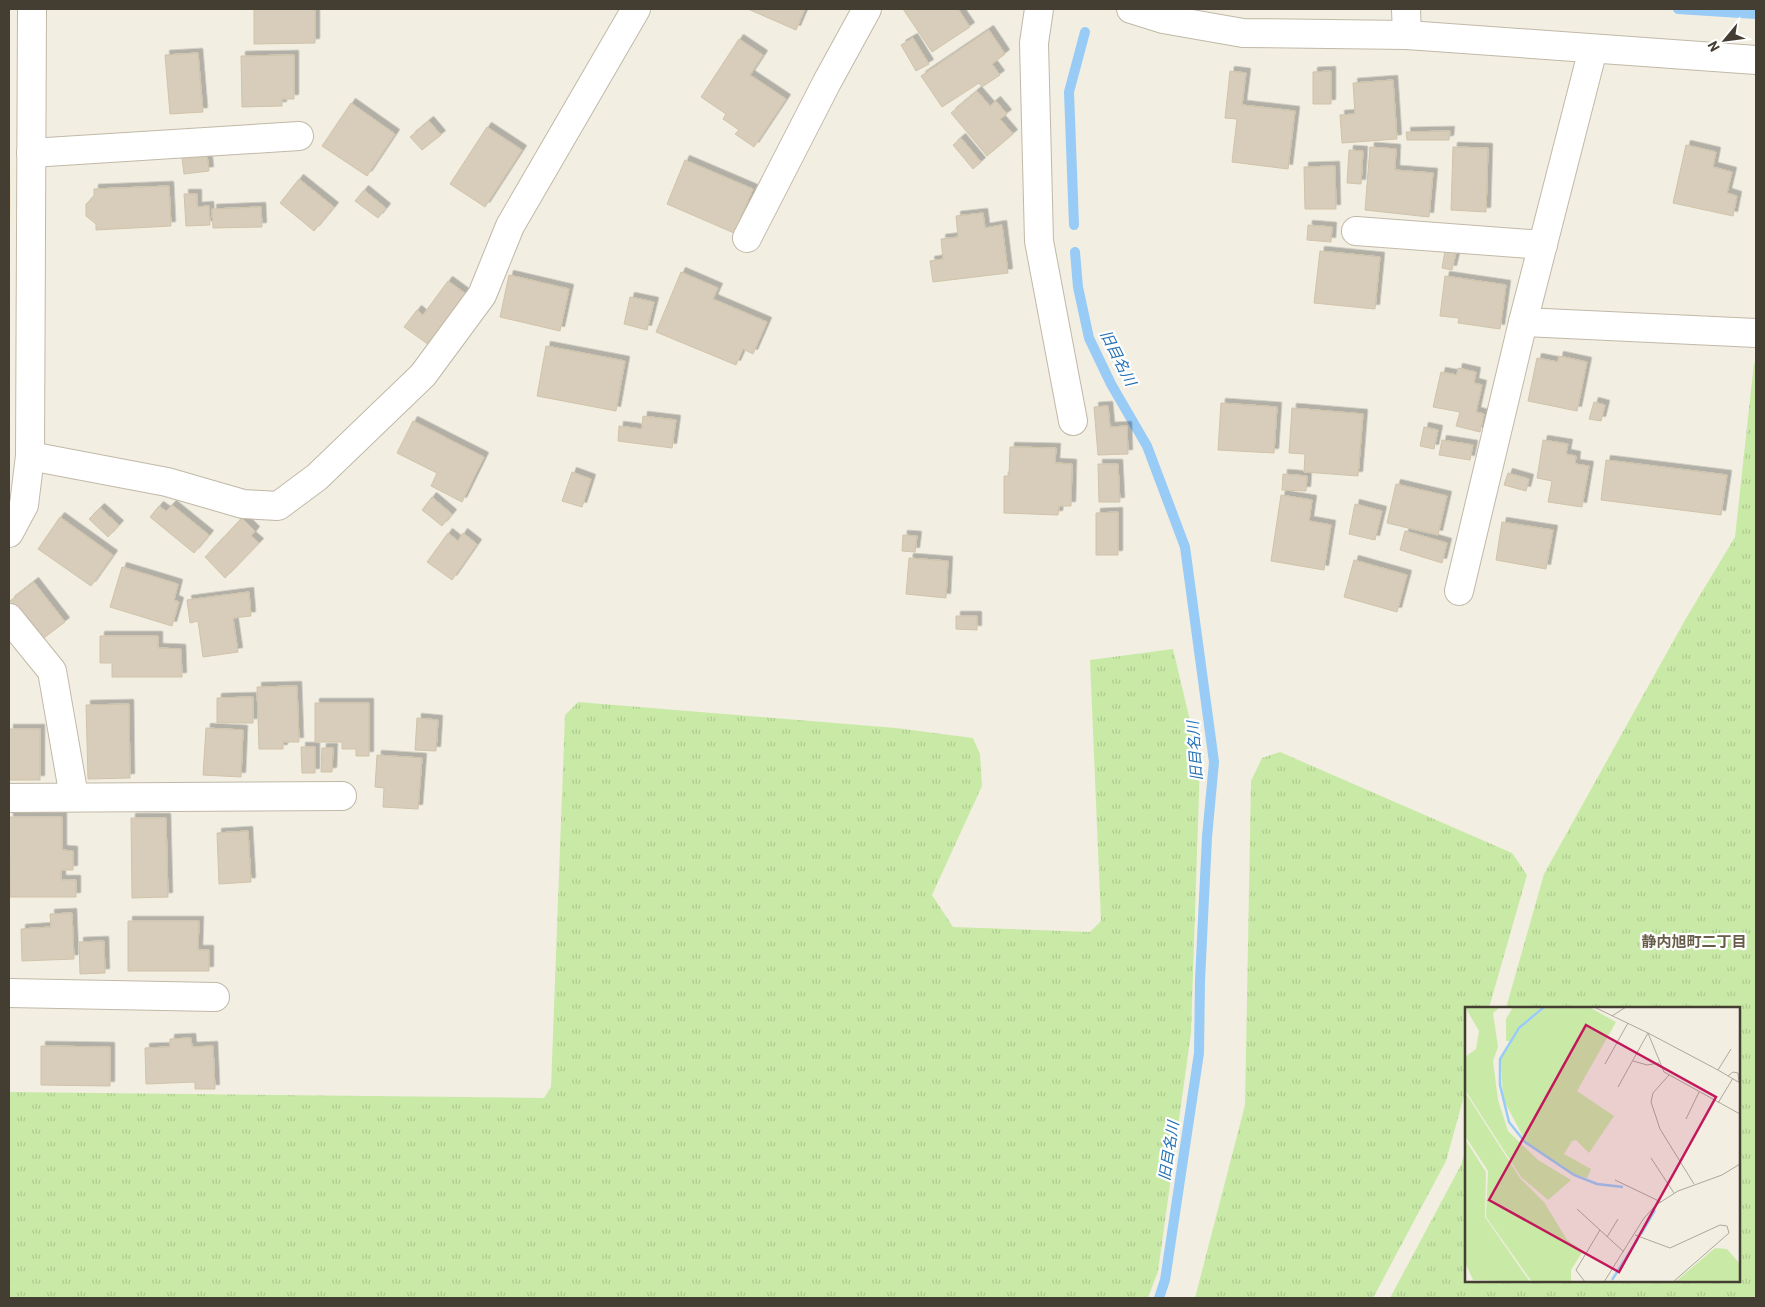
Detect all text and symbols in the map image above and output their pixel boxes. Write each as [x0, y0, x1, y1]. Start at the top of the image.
north arrow [1700, 15, 1750, 65]
text: N [1704, 38, 1723, 55]
water label: 旧目名川 [1097, 327, 1141, 390]
water label: 旧目名川 [1183, 719, 1205, 782]
district label: 静内旭町二丁目 [1641, 932, 1747, 950]
inset map [1465, 1007, 1740, 1282]
water label: 旧目名川 [1154, 1118, 1182, 1182]

